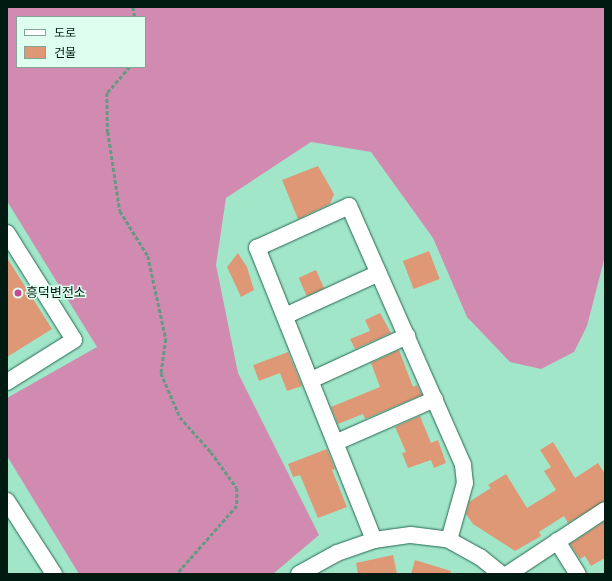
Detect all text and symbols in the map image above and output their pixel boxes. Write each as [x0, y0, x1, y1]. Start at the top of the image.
legend [16, 16, 146, 68]
text: 도로 [54, 26, 76, 41]
text: 건물 [54, 46, 76, 61]
place label: 흥덕변전소 [26, 285, 86, 301]
marker: 흥덕변전소 [13, 288, 23, 298]

